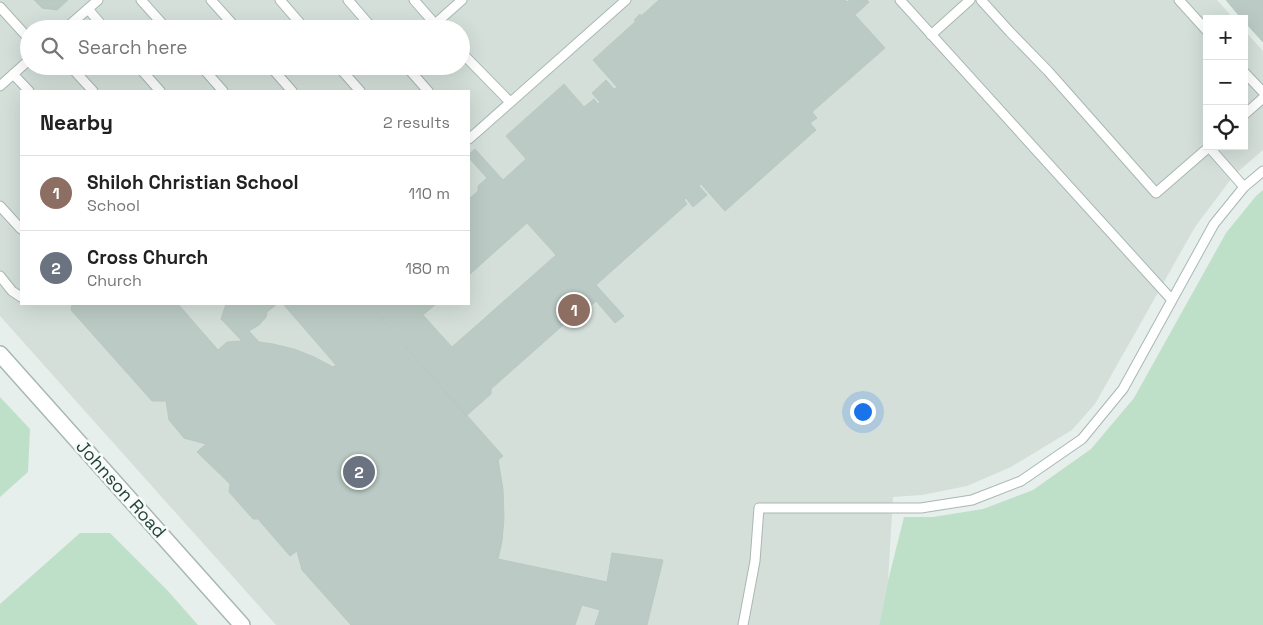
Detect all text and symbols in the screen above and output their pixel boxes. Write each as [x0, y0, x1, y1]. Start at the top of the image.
map controls [1203, 15, 1248, 150]
button: + [1203, 15, 1248, 60]
search box [20, 20, 470, 75]
icon: search [38, 34, 66, 62]
text: Search here [78, 35, 188, 60]
button: − [1203, 60, 1248, 105]
button: locate [1203, 105, 1248, 150]
text: Nearby [40, 109, 113, 136]
text: 2 results [383, 112, 450, 133]
text: Shiloh Christian School [87, 170, 299, 195]
text: 1 [52, 183, 60, 204]
text: 110 m [408, 183, 450, 204]
text: School [87, 195, 140, 216]
text: Cross Church [87, 245, 208, 270]
text: 2 [51, 258, 61, 279]
text: 180 m [405, 258, 450, 279]
text: Church [87, 270, 142, 291]
pin: 1 [558, 291, 590, 329]
your location [850, 399, 876, 425]
street label: Johnson Road [71, 435, 171, 542]
pin: 2 [343, 453, 375, 491]

